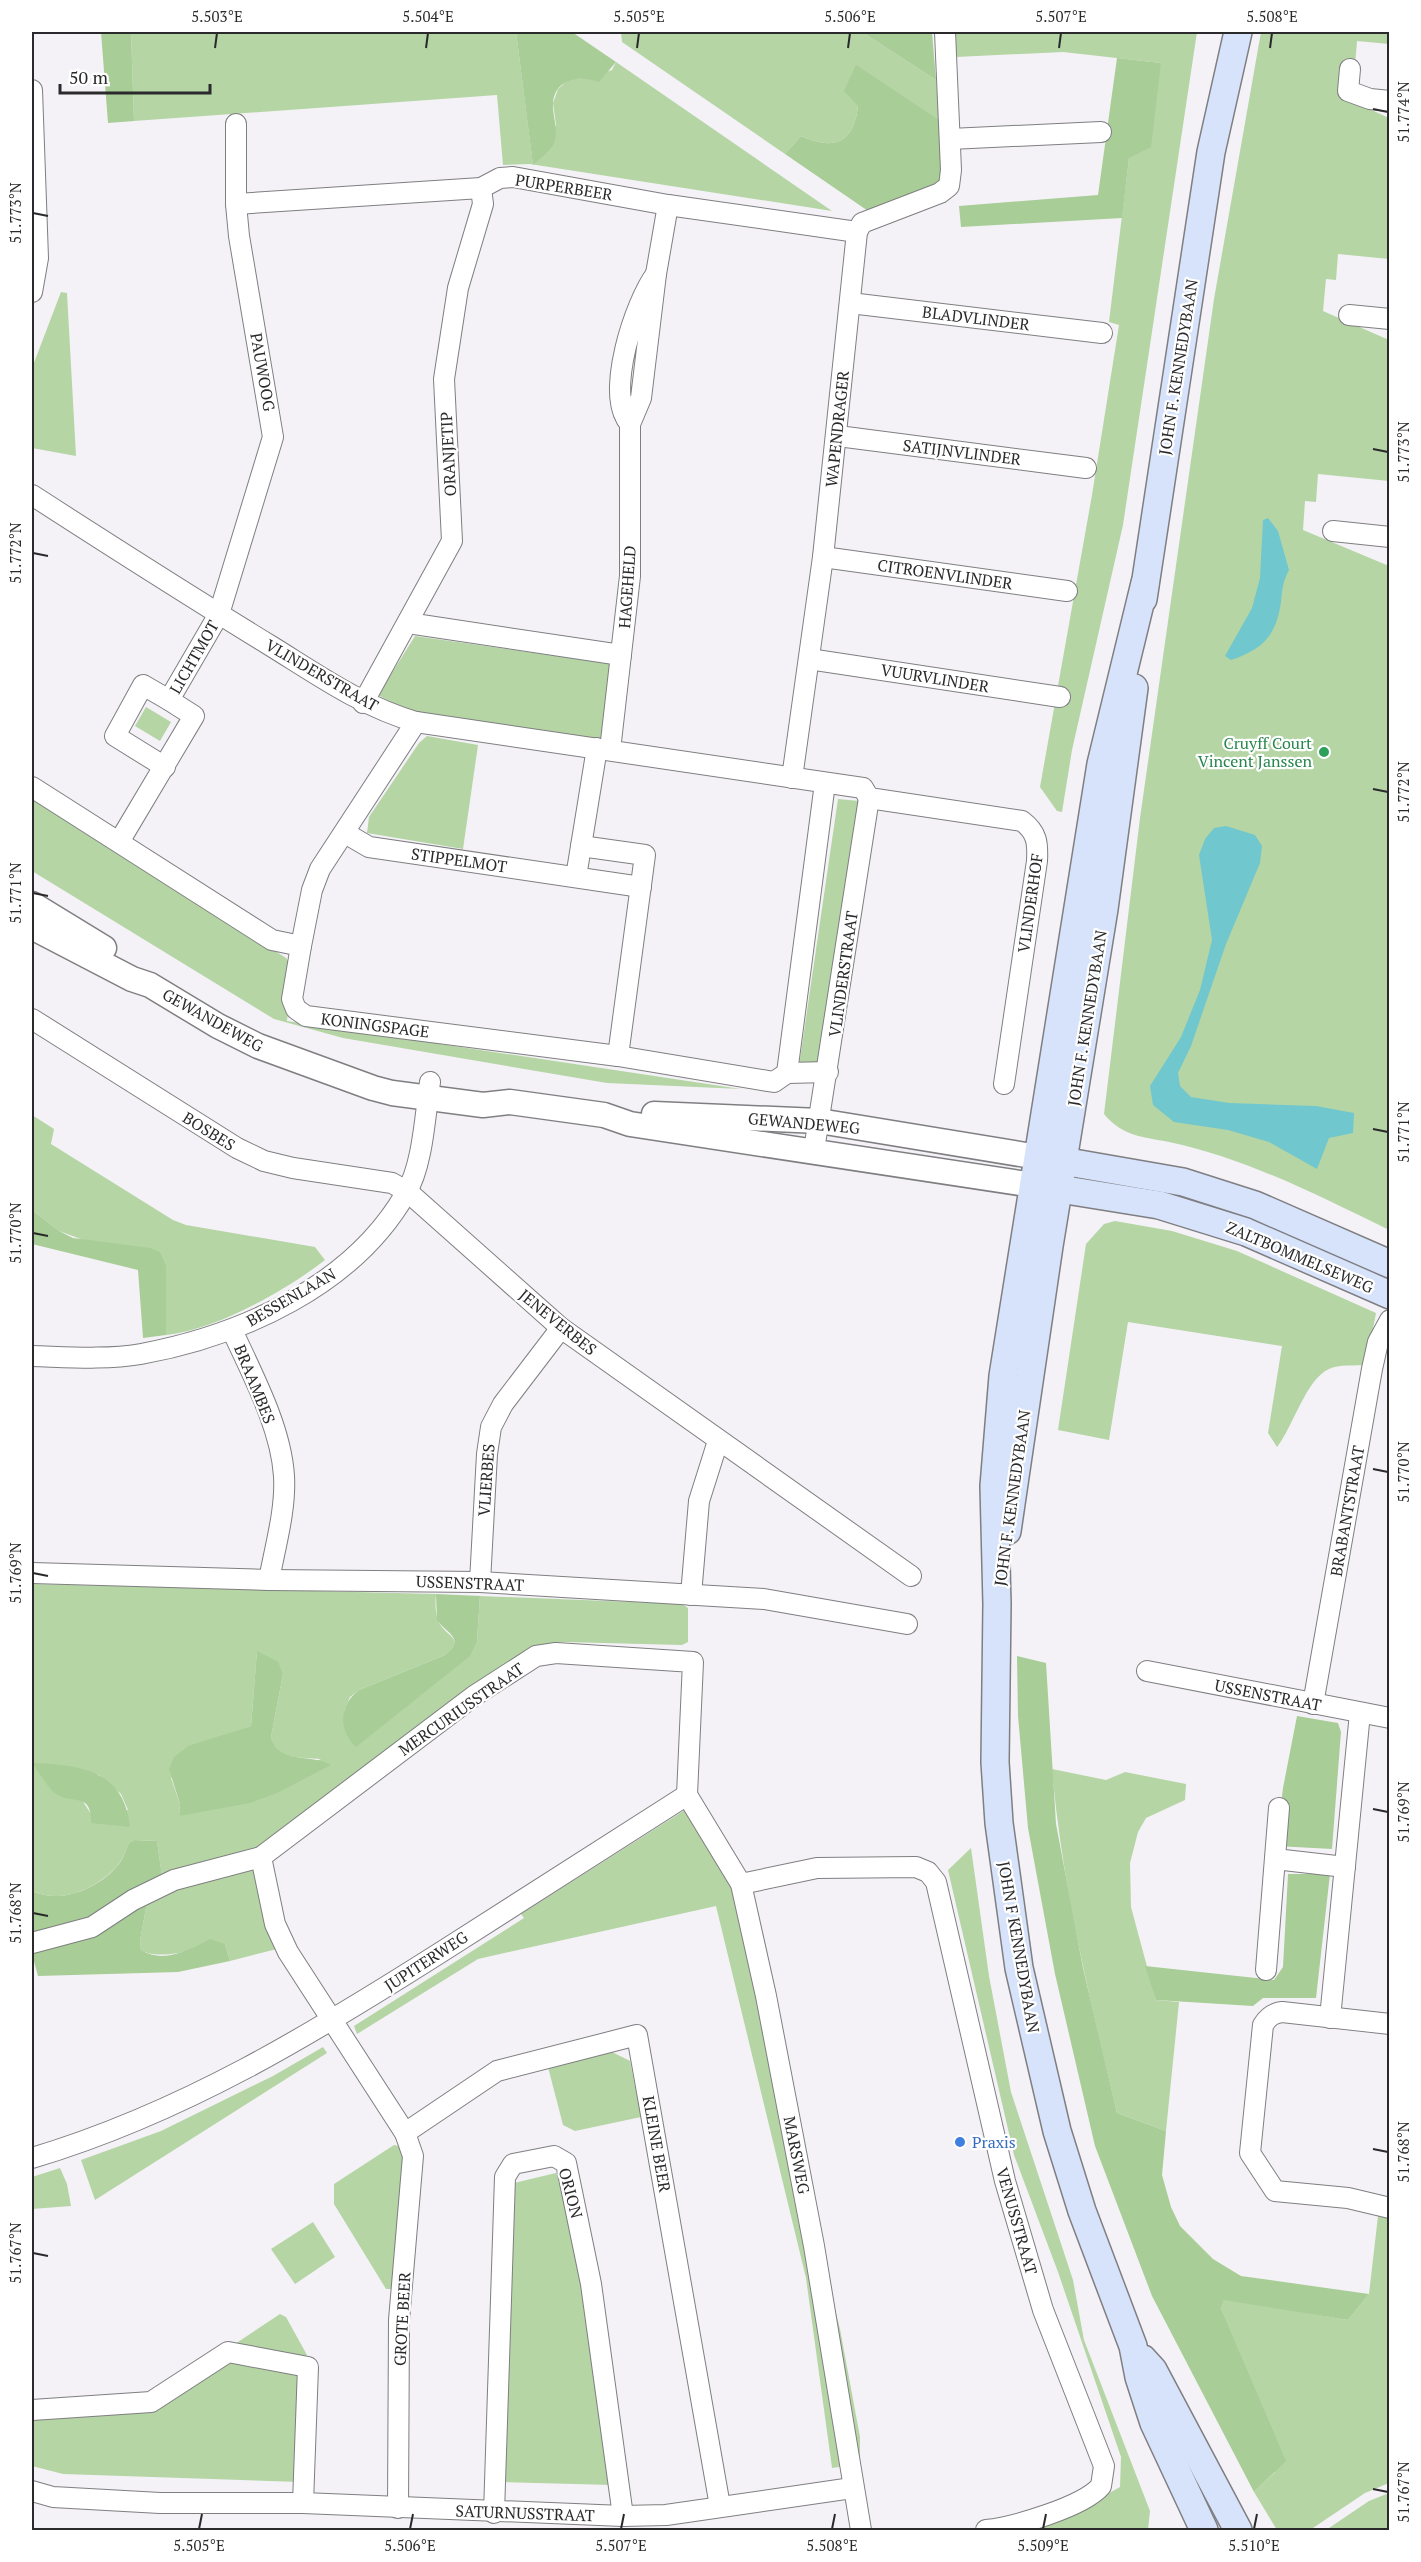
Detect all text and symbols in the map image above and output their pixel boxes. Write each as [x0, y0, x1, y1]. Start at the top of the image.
text: 5.503°E [191, 6, 243, 26]
text: 5.504°E [402, 6, 454, 26]
text: 5.505°E [613, 6, 665, 26]
text: 5.506°E [824, 6, 876, 26]
text: 5.507°E [1035, 6, 1087, 26]
text: 5.508°E [1246, 6, 1298, 26]
scale bar [60, 57, 210, 95]
text: 50 m [69, 65, 109, 89]
text: 51.774°N [1393, 81, 1413, 143]
street label: PURPERBEER [514, 168, 615, 206]
text: 51.773°N [5, 182, 25, 244]
street label: JOHN F. KENNEDYBAAN [1153, 277, 1203, 456]
street label: BLADVLINDER [921, 300, 1032, 336]
street label: PAUWOOG [245, 331, 281, 413]
street label: WAPENDRAGER [820, 369, 854, 488]
street label: ORANJETIP [435, 411, 461, 497]
text: 51.773°N [1393, 421, 1413, 483]
street label: SATIJNVLINDER [902, 434, 1023, 470]
text: 51.772°N [5, 522, 25, 584]
street label: HAGEHELD [613, 545, 641, 629]
street label: CITROENVLINDER [876, 554, 1015, 594]
street label: LICHTMOT [164, 616, 224, 698]
street label: VLINDERSTRAAT [261, 634, 383, 716]
street label: VUURVLINDER [879, 659, 992, 698]
place label: Cruyff Court Vincent Janssen [1198, 732, 1312, 772]
marker: Cruyff Court Vincent Janssen [1317, 745, 1331, 759]
text: 51.772°N [1393, 761, 1413, 823]
street label: STIPPELMOT [410, 842, 508, 878]
street label: VLINDERHOF [1012, 852, 1048, 954]
text: 51.771°N [5, 862, 25, 924]
street label: VLINDERSTRAAT [823, 909, 863, 1038]
street label: JOHN F. KENNEDYBAAN [1062, 928, 1112, 1107]
street label: GEWANDEWEG [159, 983, 267, 1057]
street label: KONINGSPAGE [320, 1007, 430, 1043]
text: 51.771°N [1393, 1101, 1413, 1163]
street label: BOSBES [179, 1106, 239, 1156]
street label: GEWANDEWEG [747, 1107, 861, 1139]
text: 51.770°N [5, 1202, 25, 1264]
street label: ZALTBOMMELSEWEG [1223, 1216, 1377, 1298]
street label: BESSENLAAN [242, 1262, 340, 1331]
street label: JENEVERBES [515, 1284, 601, 1360]
street label: BRAAMBES [229, 1341, 281, 1427]
street label: JOHN F. KENNEDYBAAN [989, 1408, 1035, 1588]
text: 51.770°N [1393, 1441, 1413, 1503]
street label: VLIERBES [472, 1443, 500, 1517]
street label: BRABANTSTRAAT [1325, 1444, 1369, 1578]
text: 51.769°N [5, 1542, 25, 1604]
street label: USSENSTRAAT [416, 1570, 524, 1596]
street label: MERCURIUSSTRAAT [394, 1657, 528, 1761]
street label: USSENSTRAAT [1213, 1674, 1323, 1716]
text: 51.769°N [1393, 1781, 1413, 1843]
street label: JOHN F KENNEDYBAAN [993, 1859, 1045, 2035]
text: 51.768°N [5, 1882, 25, 1944]
street label: JUPITERWEG [380, 1926, 472, 1996]
street label: KLEINE BEER [638, 2094, 676, 2195]
street label: MARSWEG [779, 2114, 815, 2196]
text: 51.768°N [1393, 2121, 1413, 2183]
place label: Praxis [972, 2131, 1016, 2153]
marker: Praxis [953, 2135, 967, 2149]
street label: ORION [554, 2165, 588, 2221]
street label: VENUSSTRAAT [991, 2165, 1043, 2277]
text: 51.767°N [5, 2222, 25, 2284]
street label: GROTE BEER [389, 2271, 415, 2366]
text: 51.767°N [1393, 2461, 1413, 2523]
street label: SATURNUSSTRAAT [455, 2500, 595, 2526]
text: 5.505°E [173, 2535, 225, 2555]
text: 5.506°E [384, 2535, 436, 2555]
text: 5.507°E [595, 2535, 647, 2555]
text: 5.508°E [806, 2535, 858, 2555]
text: 5.509°E [1017, 2535, 1069, 2555]
text: 5.510°E [1228, 2535, 1280, 2555]

